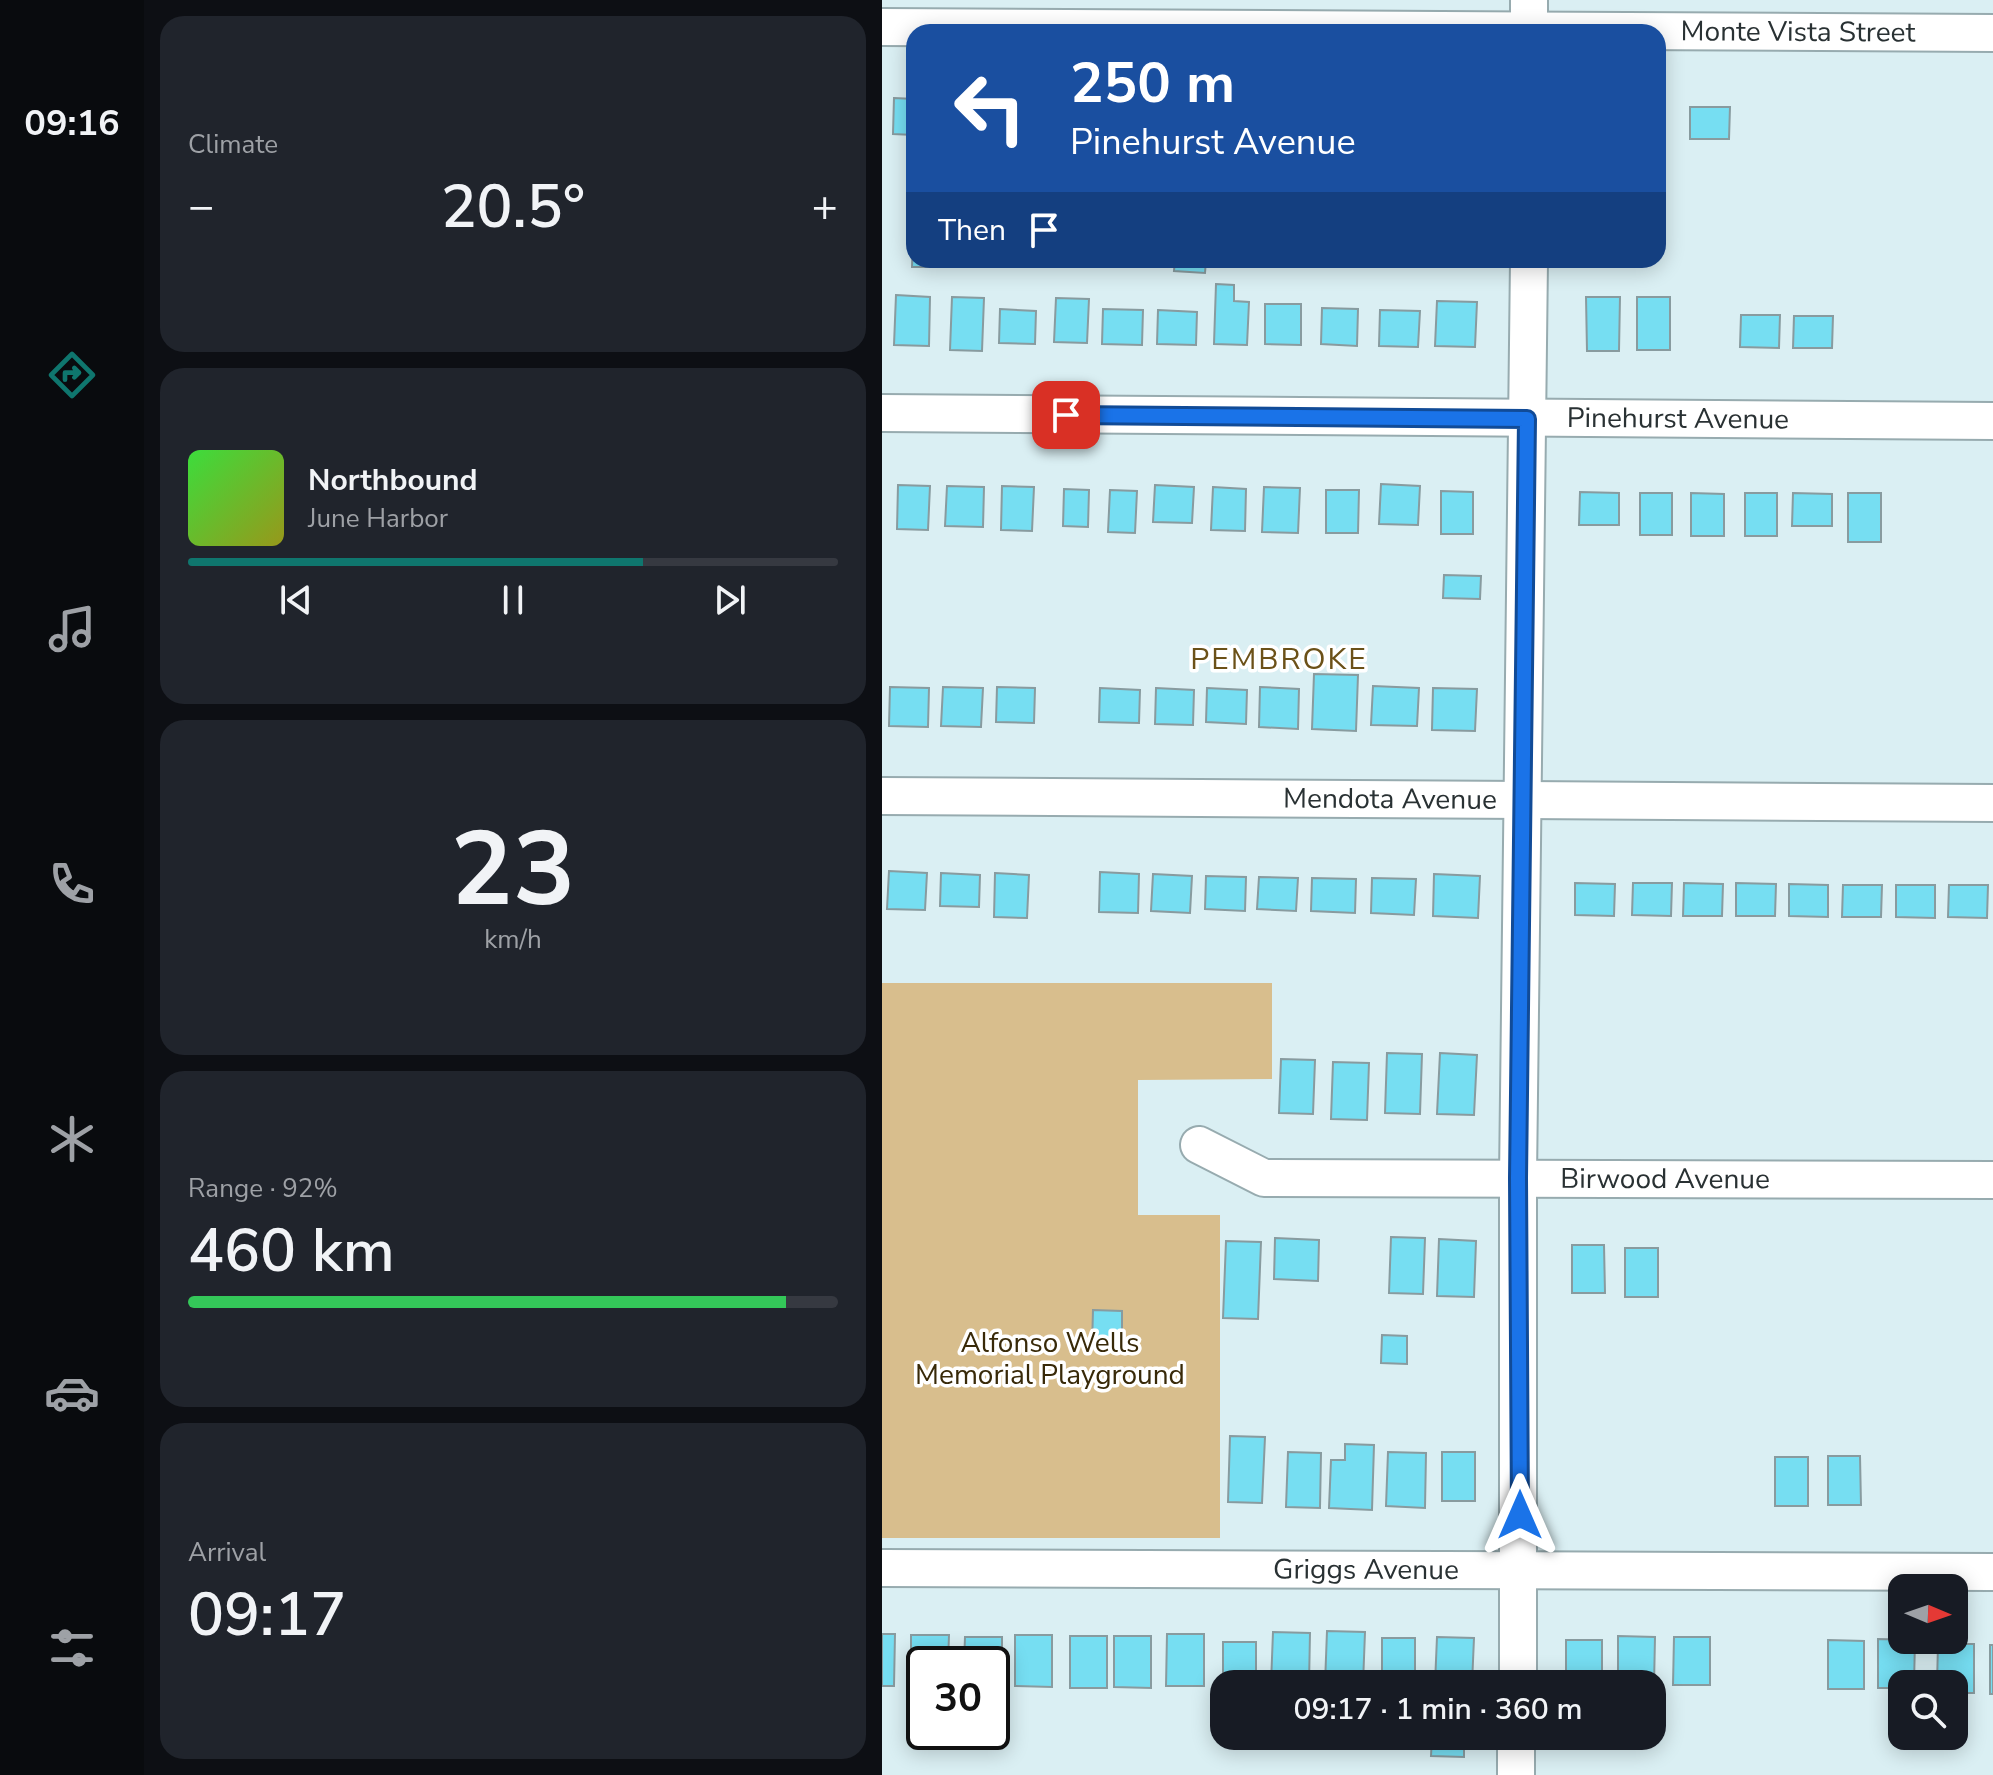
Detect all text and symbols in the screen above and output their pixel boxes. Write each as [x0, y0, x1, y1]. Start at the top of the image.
street label: Monte Vista Street [1681, 12, 1916, 52]
text: 250 m [1070, 45, 1235, 122]
icon: left [938, 56, 1042, 160]
text: 09:16 [24, 99, 120, 148]
text: Pinehurst Avenue [1070, 118, 1356, 167]
text: Climate [188, 127, 278, 162]
text: 20.5° [441, 166, 585, 248]
text: − [188, 177, 214, 237]
text: + [812, 177, 838, 237]
icon: arrive [1022, 208, 1066, 252]
text: Then [938, 210, 1006, 251]
icon: directions [44, 347, 100, 403]
pin [1032, 381, 1100, 449]
icon: arrive [1044, 393, 1088, 437]
street label: Pinehurst Avenue [1567, 399, 1789, 439]
text: Northbound [308, 460, 478, 501]
text: June Harbor [308, 501, 448, 536]
icon: previous [274, 578, 318, 622]
icon: pause [491, 578, 535, 622]
icon: next [708, 578, 752, 622]
icon: music [44, 601, 100, 657]
district label: PEMBROKE [1190, 639, 1368, 680]
street label: Mendota Avenue [1283, 780, 1497, 819]
text: 23 [451, 799, 575, 941]
icon: phone [44, 856, 100, 912]
text: km/h [484, 922, 542, 957]
icon: climate [44, 1111, 100, 1167]
street label: Birwood Avenue [1560, 1160, 1770, 1198]
text: Range · 92% [188, 1171, 338, 1206]
text: 460 km [188, 1210, 395, 1292]
park label: Alfonso Wells Memorial Playground [915, 1324, 1185, 1394]
icon: car [44, 1365, 100, 1421]
position arrow [1478, 1473, 1562, 1557]
text: Arrival [188, 1535, 266, 1570]
street label: Griggs Avenue [1273, 1550, 1459, 1589]
text: 09:17 [188, 1574, 346, 1656]
north arrow [1888, 1574, 1968, 1654]
map controls [1888, 1574, 1968, 1750]
icon: filters [44, 1620, 100, 1676]
speed limit sign: 30 [906, 1646, 1010, 1750]
button: search [1888, 1670, 1968, 1750]
text: 09:17 · 1 min · 360 m [1293, 1689, 1583, 1730]

